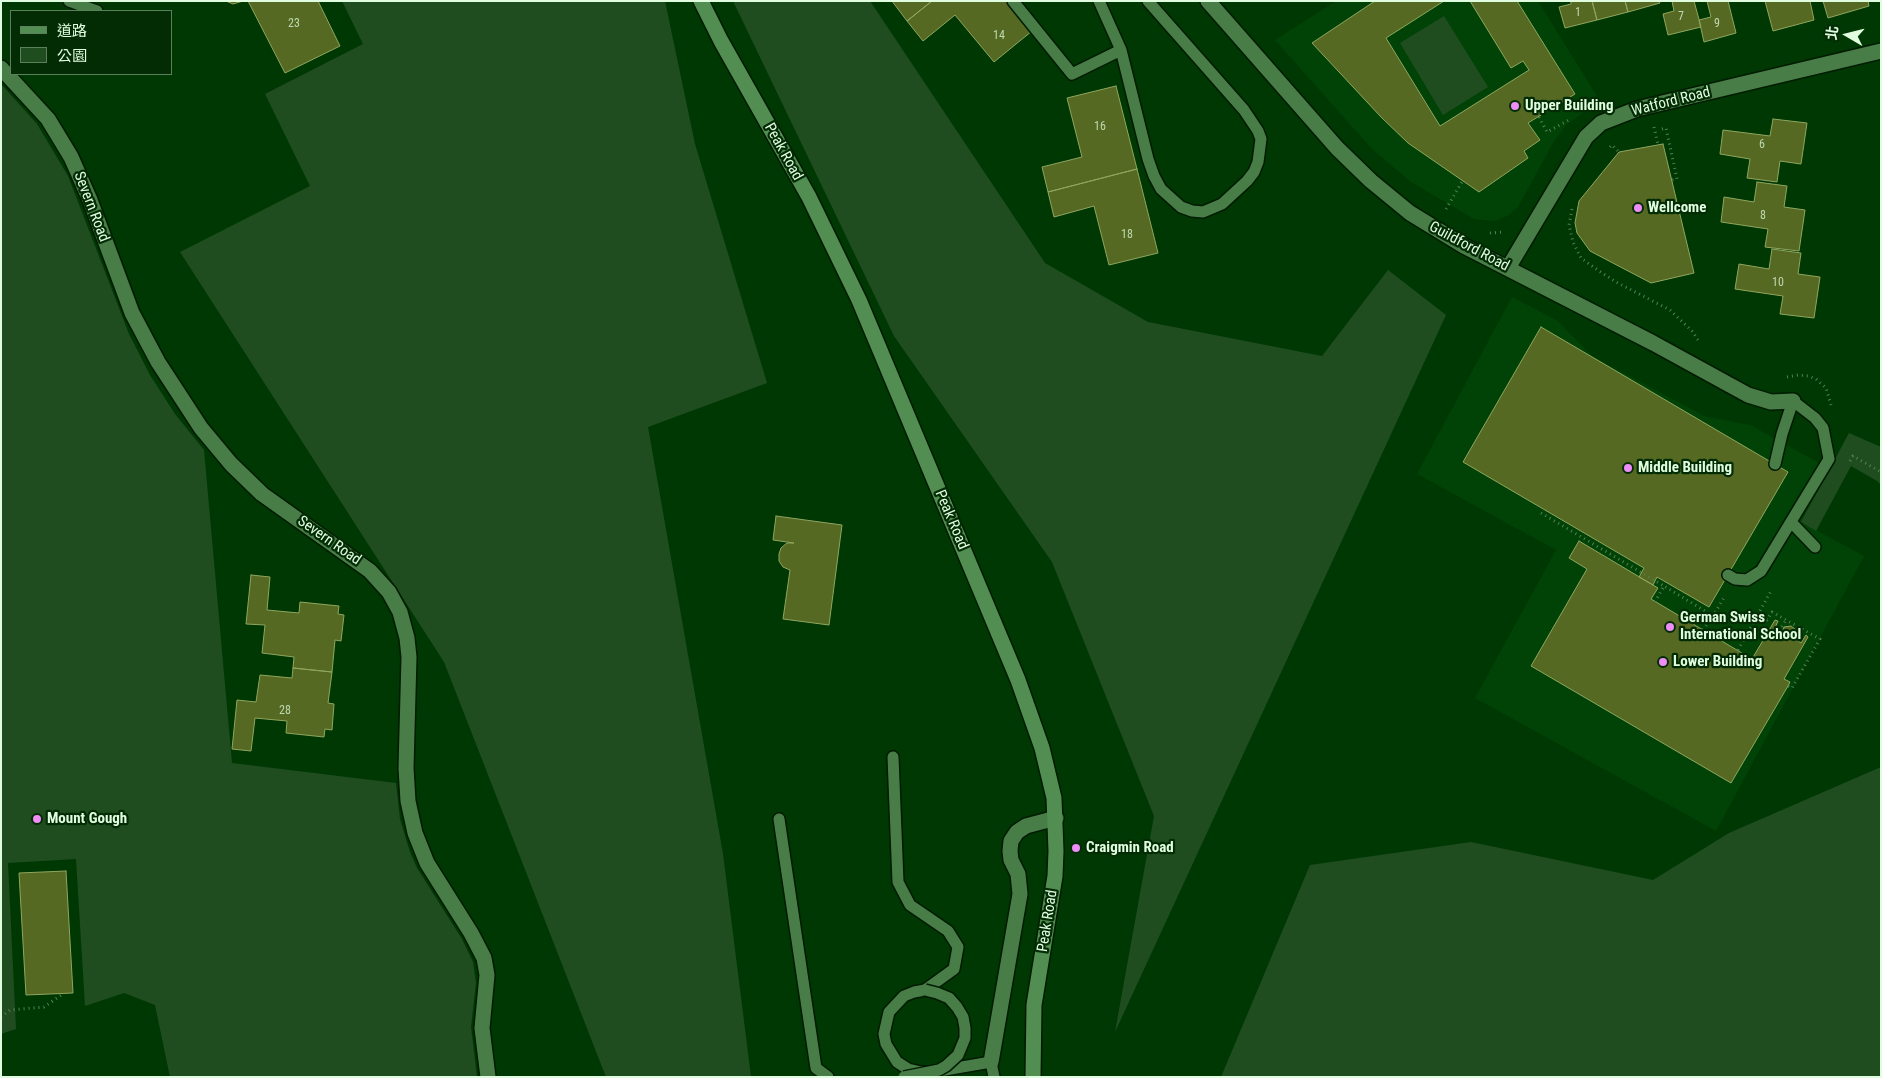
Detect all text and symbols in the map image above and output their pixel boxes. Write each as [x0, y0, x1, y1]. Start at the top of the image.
house number: 1 [1575, 6, 1581, 20]
legend [10, 10, 172, 75]
house number: 7 [1678, 10, 1684, 24]
north arrow [1822, 10, 1872, 60]
house number: 23 [288, 17, 300, 31]
house number: 9 [1714, 17, 1720, 31]
text: 道路 [57, 22, 87, 40]
text: 北 [1823, 25, 1841, 41]
house number: 14 [993, 29, 1005, 43]
text: 公園 [57, 47, 87, 65]
street label: Watford Road [1630, 84, 1712, 120]
place label: Upper Building [1525, 97, 1614, 115]
marker: Upper Building [1509, 100, 1521, 112]
street label: Peak Road [760, 120, 806, 184]
house number: 16 [1094, 120, 1106, 134]
house number: 6 [1759, 138, 1765, 152]
street label: Severn Road [69, 169, 113, 245]
place label: Wellcome [1648, 199, 1706, 217]
marker: Wellcome [1632, 202, 1644, 214]
house number: 8 [1760, 209, 1766, 223]
street label: Guildford Road [1426, 218, 1512, 276]
house number: 18 [1121, 228, 1133, 242]
house number: 10 [1772, 276, 1784, 290]
place label: Middle Building [1638, 459, 1732, 477]
marker: Middle Building [1622, 462, 1634, 474]
street label: Peak Road [930, 488, 972, 552]
street label: Severn Road [294, 513, 364, 569]
place label: German Swiss International School [1680, 609, 1801, 644]
marker: German Swiss International School [1664, 621, 1676, 633]
place label: Lower Building [1673, 653, 1762, 671]
marker: Lower Building [1657, 656, 1669, 668]
house number: 28 [279, 704, 291, 718]
place label: Mount Gough [47, 810, 127, 828]
marker: Mount Gough [31, 813, 43, 825]
place label: Craigmin Road [1086, 839, 1174, 857]
marker: Craigmin Road [1070, 842, 1082, 854]
street label: Peak Road [1034, 889, 1062, 953]

